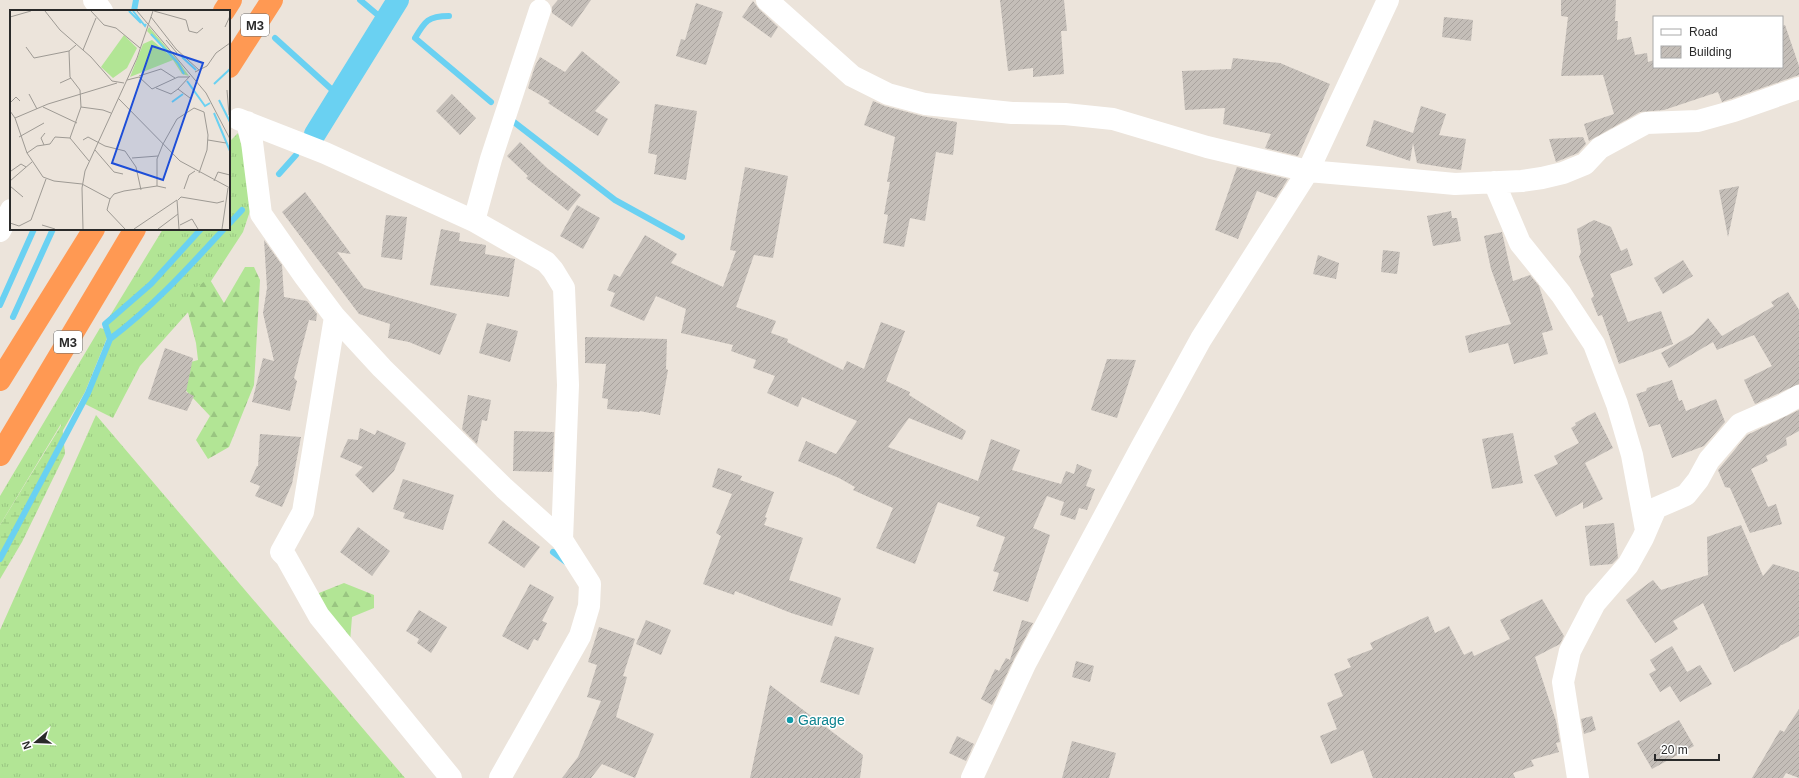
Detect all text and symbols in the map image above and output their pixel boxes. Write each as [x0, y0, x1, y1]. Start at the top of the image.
inset map [10, 10, 230, 230]
road number: M3 [241, 14, 269, 36]
legend [1653, 16, 1783, 68]
text: Road [1689, 25, 1718, 39]
text: Building [1689, 45, 1732, 59]
road number: M3 [54, 331, 82, 353]
place label: Garage [798, 712, 845, 728]
marker: Garage [785, 715, 795, 725]
north arrow [16, 722, 56, 762]
scale bar [1655, 736, 1719, 762]
text: N [20, 739, 34, 751]
text: 20 m [1661, 743, 1688, 757]

